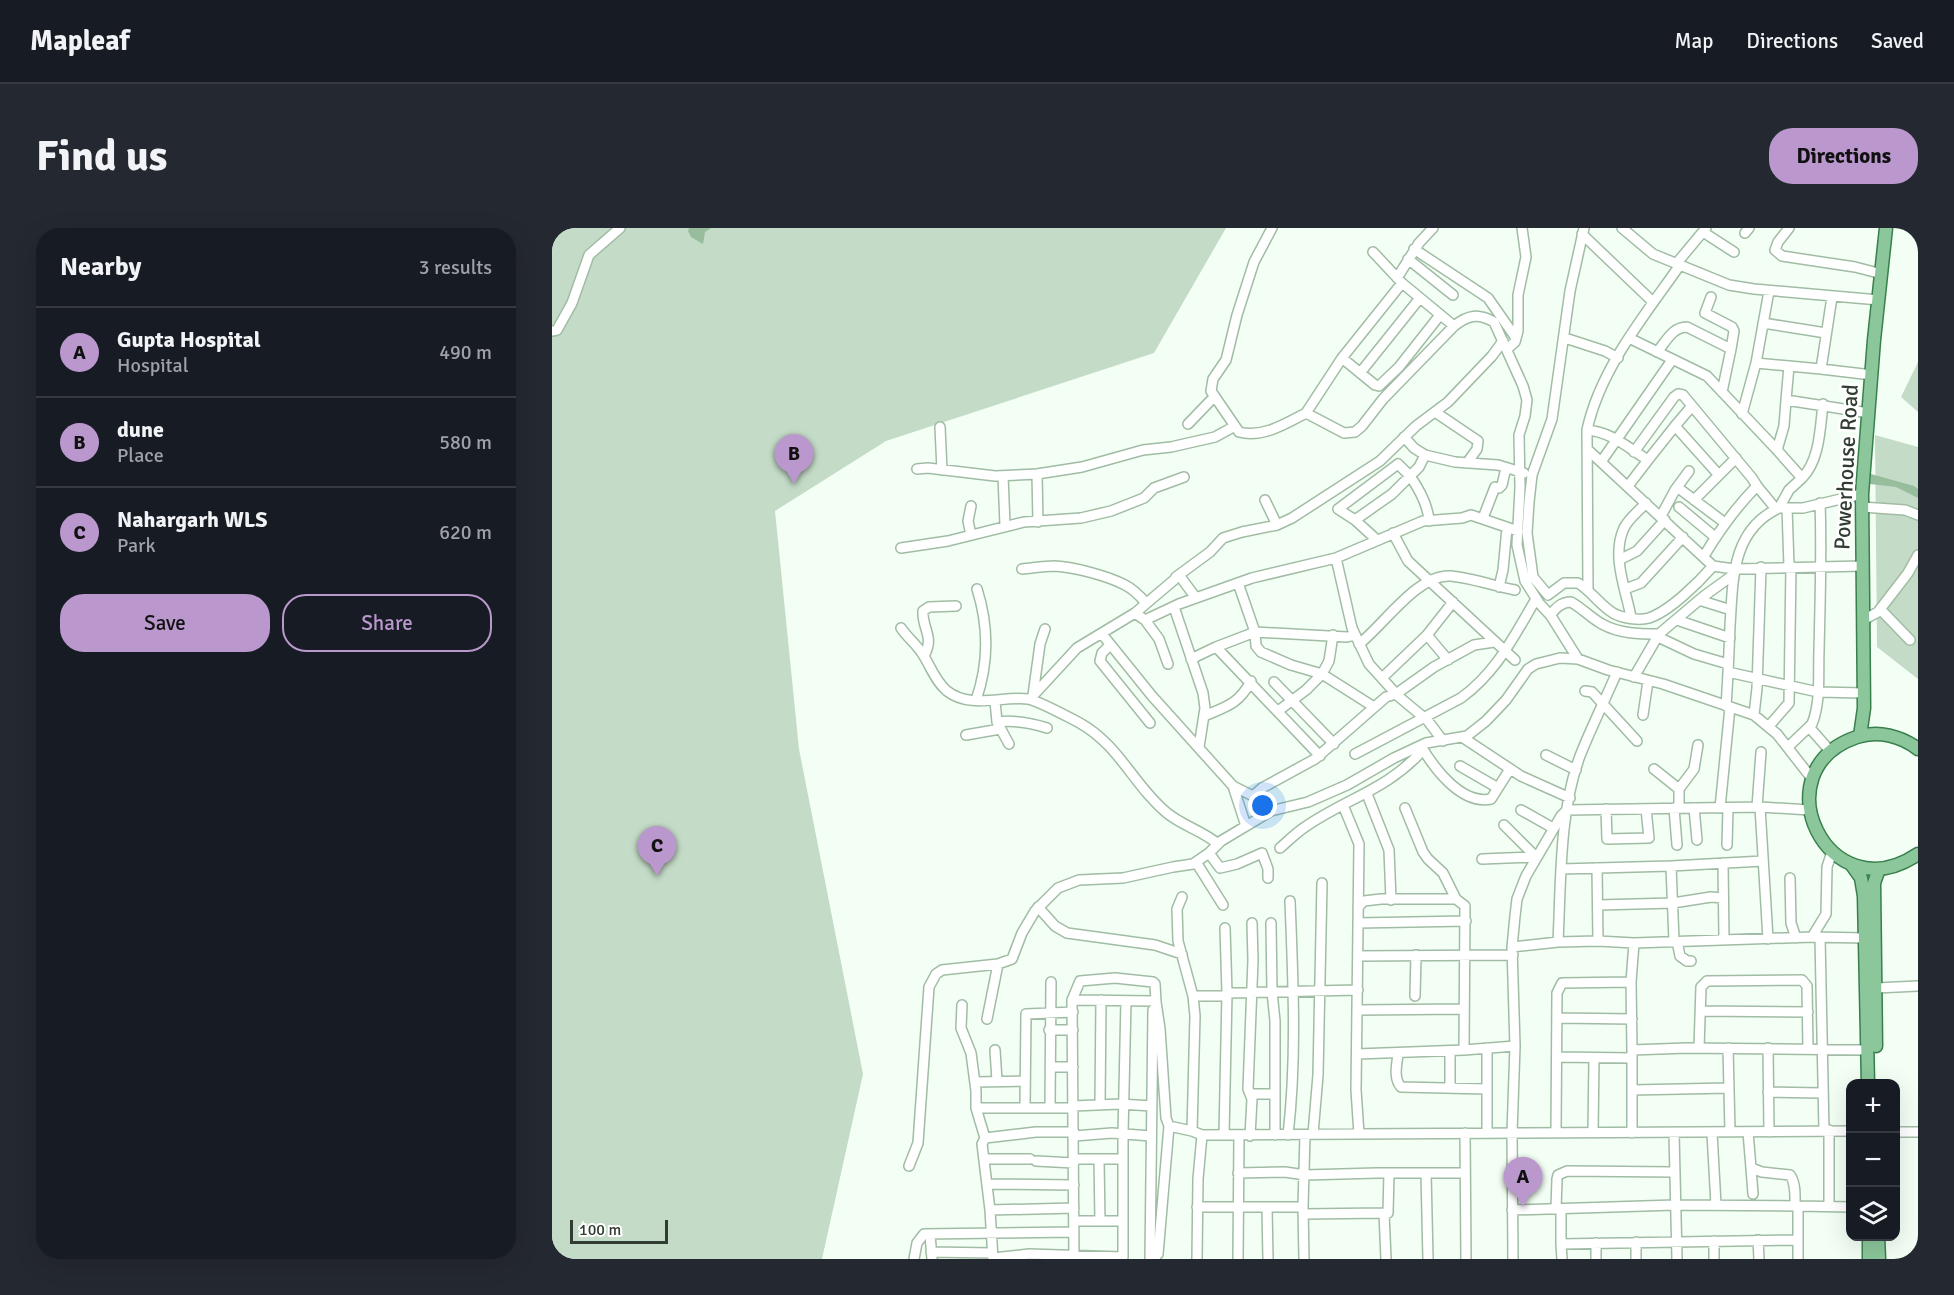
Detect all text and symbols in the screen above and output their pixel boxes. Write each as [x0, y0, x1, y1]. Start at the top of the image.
text: Mapleaf [30, 24, 130, 58]
text: Map [1675, 28, 1713, 54]
text: Directions [1746, 28, 1838, 54]
text: Saved [1871, 28, 1924, 54]
button: Directions [1769, 128, 1918, 184]
text: Find us [36, 131, 167, 182]
text: Nearby [60, 251, 141, 283]
text: 3 results [419, 255, 492, 280]
text: Gupta Hospital [117, 326, 261, 353]
text: A [73, 340, 86, 365]
text: 490 m [439, 340, 492, 365]
text: Hospital [117, 353, 189, 378]
street label: Powerhouse Road [1828, 383, 1864, 551]
text: dune [117, 416, 164, 443]
text: B [73, 430, 86, 455]
text: 580 m [439, 430, 492, 455]
pin: B [774, 434, 814, 484]
text: Place [117, 443, 164, 468]
text: Nahargarh WLS [117, 506, 268, 533]
text: C [73, 520, 86, 545]
text: 620 m [439, 520, 492, 545]
text: Park [117, 533, 155, 558]
button: Save [60, 594, 270, 652]
button: Share [282, 594, 492, 652]
your location [1248, 791, 1277, 820]
pin: C [638, 826, 676, 876]
map controls [1846, 1079, 1900, 1241]
button: + [1846, 1079, 1900, 1133]
button: − [1846, 1133, 1900, 1187]
pin: A [1504, 1158, 1542, 1207]
button: layers [1846, 1187, 1900, 1241]
scale bar [570, 1217, 668, 1244]
text: 100 m [579, 1220, 621, 1240]

